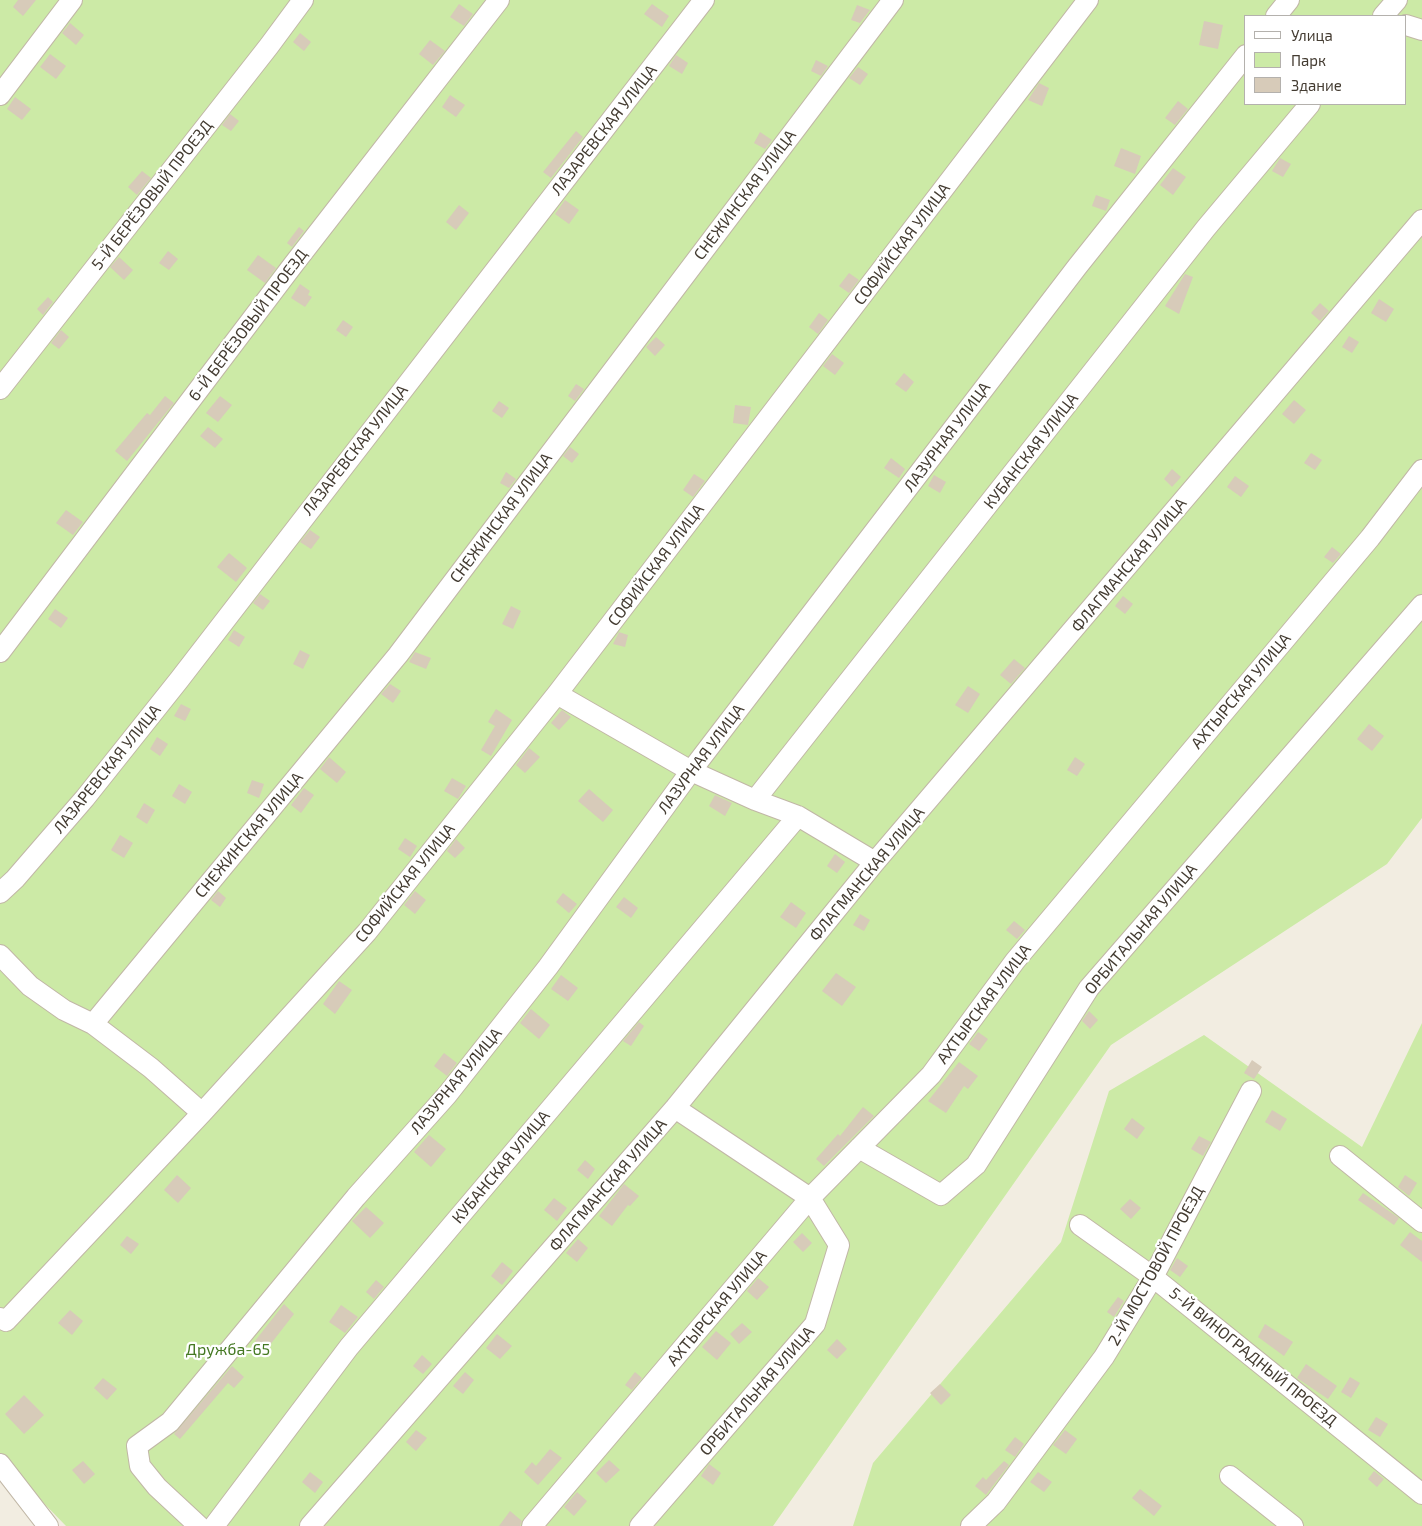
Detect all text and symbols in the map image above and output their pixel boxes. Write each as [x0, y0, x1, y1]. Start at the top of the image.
legend [1244, 15, 1407, 105]
text: Улица [1291, 26, 1333, 44]
text: Парк [1291, 51, 1326, 69]
street label: ЛАЗАРЕВСКАЯ УЛИЦА [547, 61, 661, 199]
text: Здание [1291, 76, 1342, 94]
street label: 5-Й БЕРЁЗОВЫЙ ПРОЕЗД [88, 116, 216, 274]
street label: СНЕЖИНСКАЯ УЛИЦА [690, 126, 800, 264]
street label: СОФИЙСКАЯ УЛИЦА [850, 179, 954, 309]
street label: 6-Й БЕРЁЗОВЫЙ ПРОЕЗД [185, 245, 311, 405]
street label: ЛАЗУРНАЯ УЛИЦА [899, 378, 995, 496]
street label: ЛАЗАРЕВСКАЯ УЛИЦА [298, 381, 412, 519]
street label: КУБАНСКАЯ УЛИЦА [980, 389, 1082, 513]
street label: СНЕЖИНСКАЯ УЛИЦА [446, 449, 556, 587]
street label: ФЛАГМАНСКАЯ УЛИЦА [1067, 494, 1191, 636]
street label: СОФИЙСКАЯ УЛИЦА [604, 500, 708, 630]
street label: АХТЫРСКАЯ УЛИЦА [1187, 629, 1295, 753]
street label: ЛАЗУРНАЯ УЛИЦА [653, 700, 749, 818]
street label: ЛАЗАРЕВСКАЯ УЛИЦА [49, 701, 165, 837]
street label: СНЕЖИНСКАЯ УЛИЦА [191, 768, 307, 902]
street label: ФЛАГМАНСКАЯ УЛИЦА [805, 803, 929, 945]
street label: СОФИЙСКАЯ УЛИЦА [351, 820, 459, 946]
street label: ОРБИТАЛЬНАЯ УЛИЦА [1081, 860, 1201, 998]
street label: АХТЫРСКАЯ УЛИЦА [933, 940, 1035, 1068]
street label: ЛАЗУРНАЯ УЛИЦА [406, 1024, 506, 1138]
street label: КУБАНСКАЯ УЛИЦА [448, 1107, 554, 1227]
street label: ФЛАГМАНСКАЯ УЛИЦА [545, 1115, 671, 1255]
street label: 2-Й МОСТОВОЙ ПРОЕЗД [1104, 1183, 1208, 1349]
street label: АХТЫРСКАЯ УЛИЦА [663, 1246, 771, 1370]
street label: 5-Й ВИНОГРАДНЫЙ ПРОЕЗД [1165, 1283, 1341, 1431]
street label: ОРБИТАЛЬНАЯ УЛИЦА [696, 1323, 818, 1459]
park label: Дружба-65 [186, 1340, 270, 1360]

